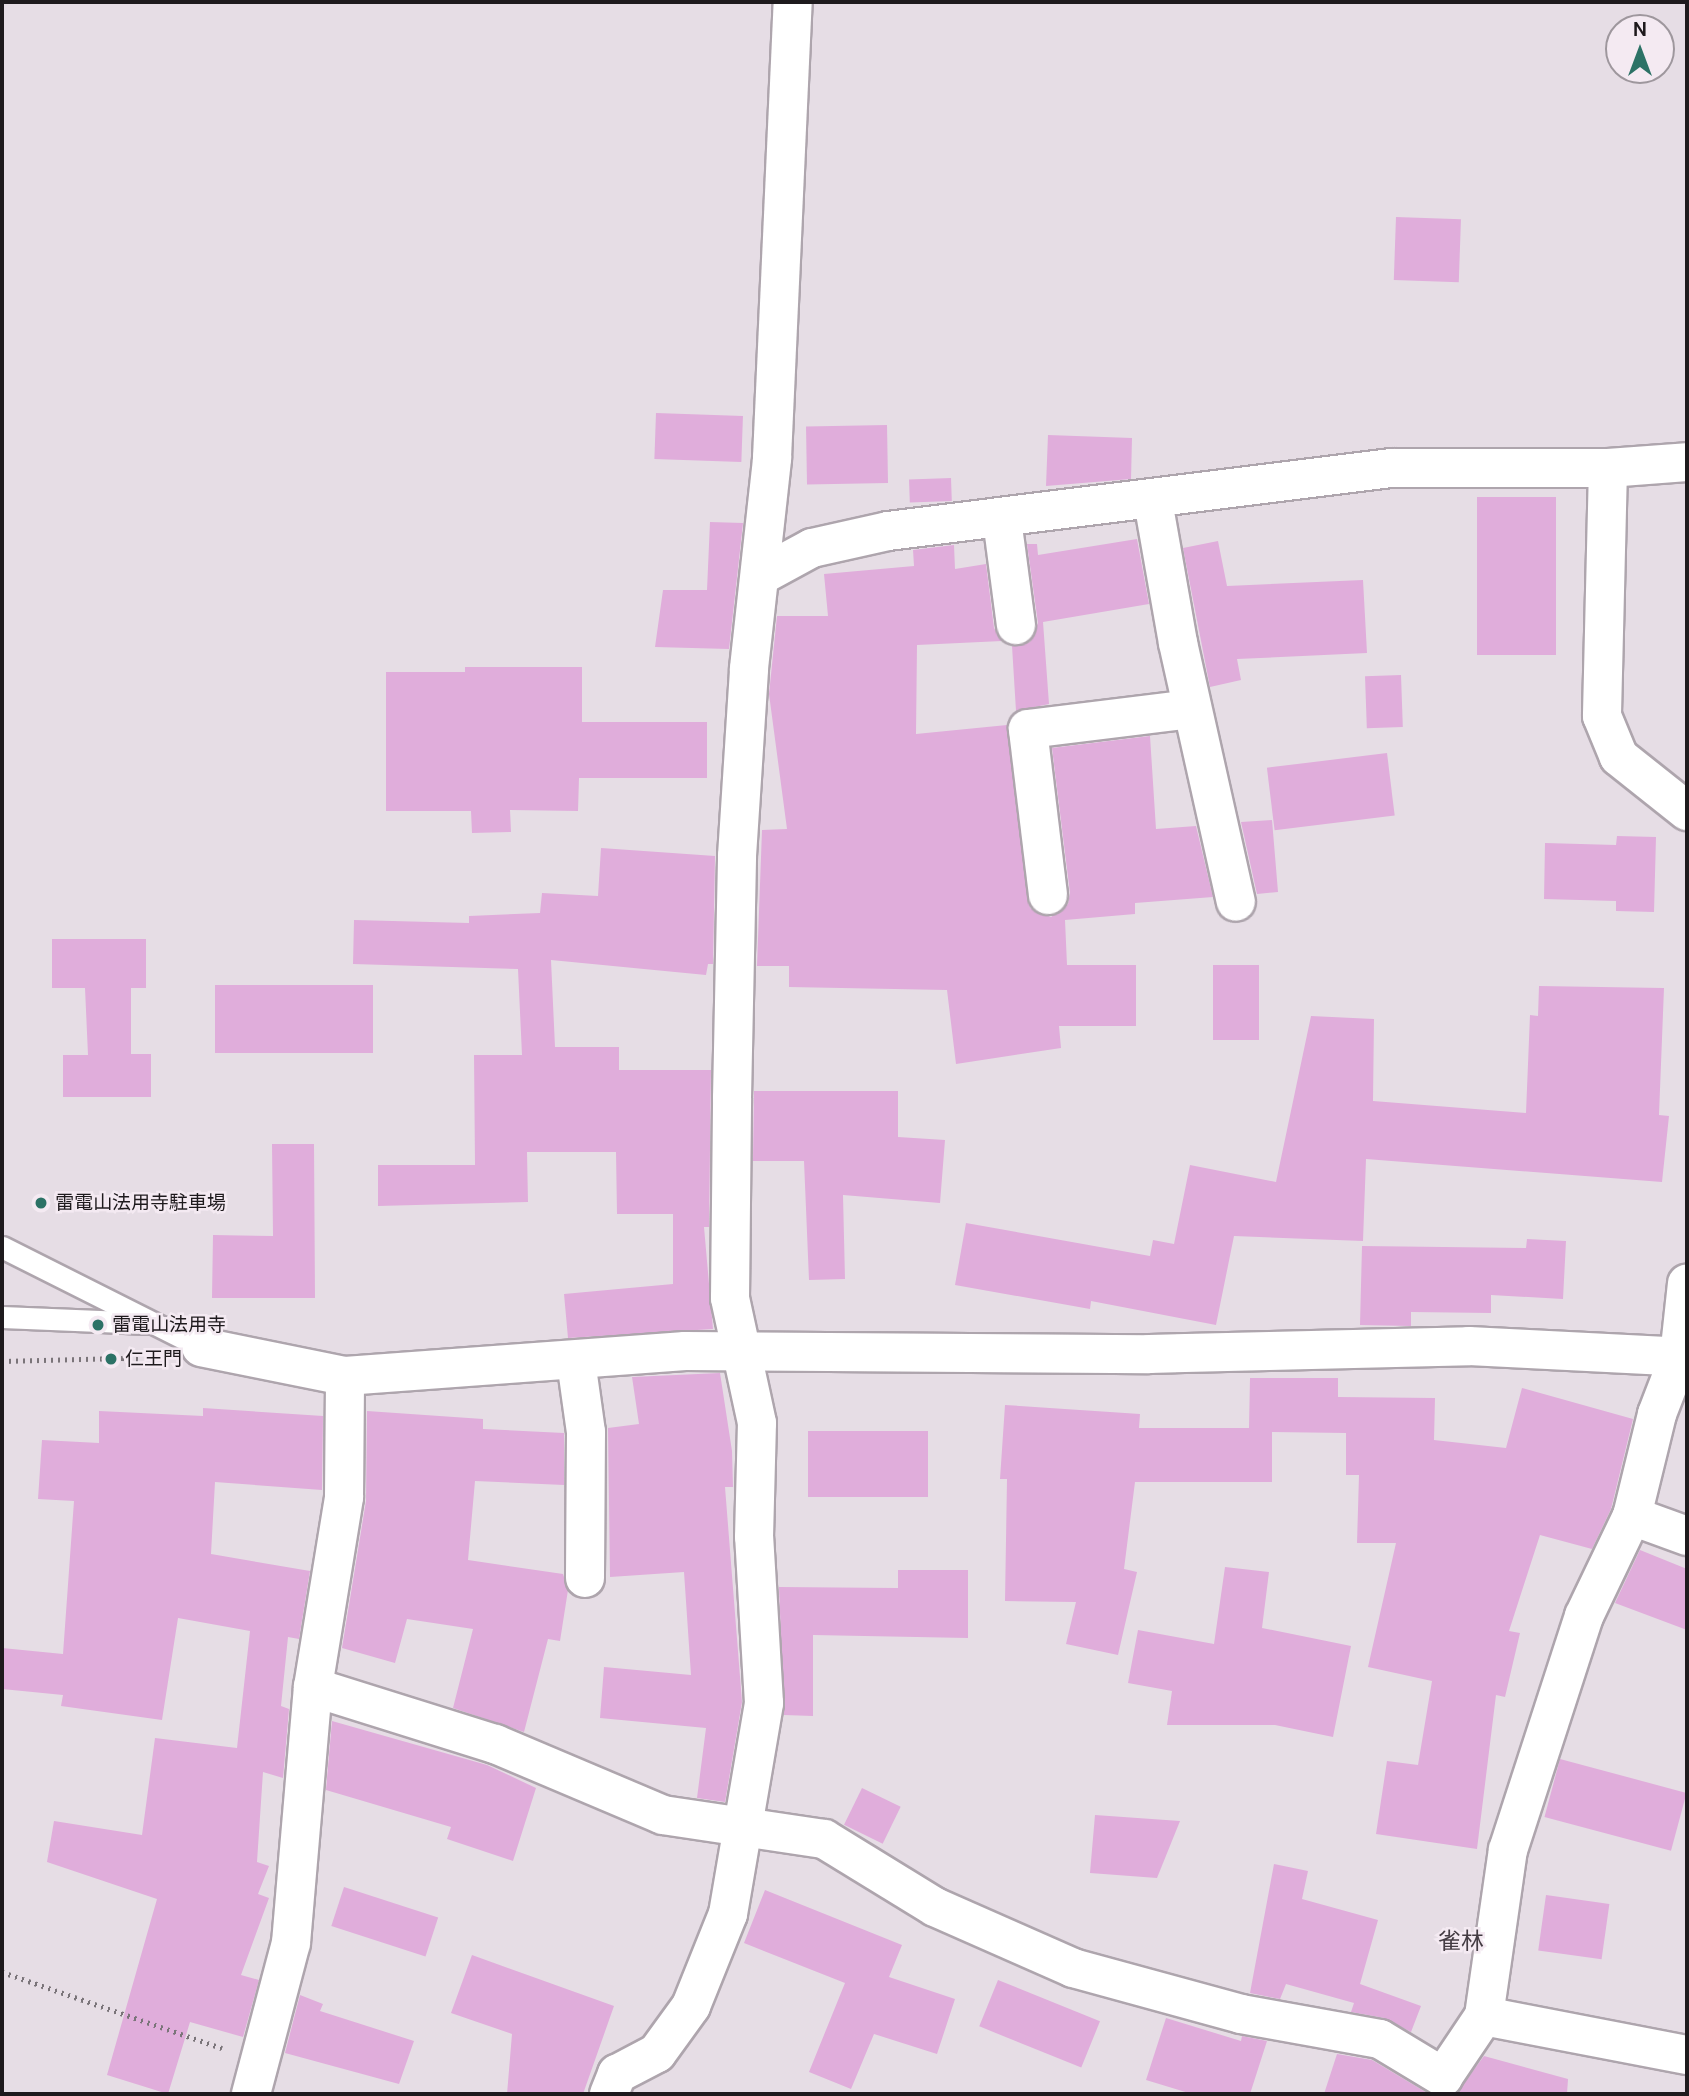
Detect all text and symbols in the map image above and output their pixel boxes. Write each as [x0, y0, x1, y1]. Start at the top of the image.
north arrow [1605, 14, 1675, 84]
text: N [1633, 17, 1647, 42]
place label: 雷電山法用寺駐車場 [55, 1192, 226, 1214]
marker: 雷電山法用寺駐車場 [33, 1195, 49, 1211]
place label: 雷電山法用寺 [112, 1314, 226, 1336]
marker: 雷電山法用寺 [90, 1317, 106, 1333]
place label: 仁王門 [125, 1348, 182, 1370]
marker: 仁王門 [103, 1351, 119, 1367]
district label: 雀林 [1438, 1927, 1484, 1955]

